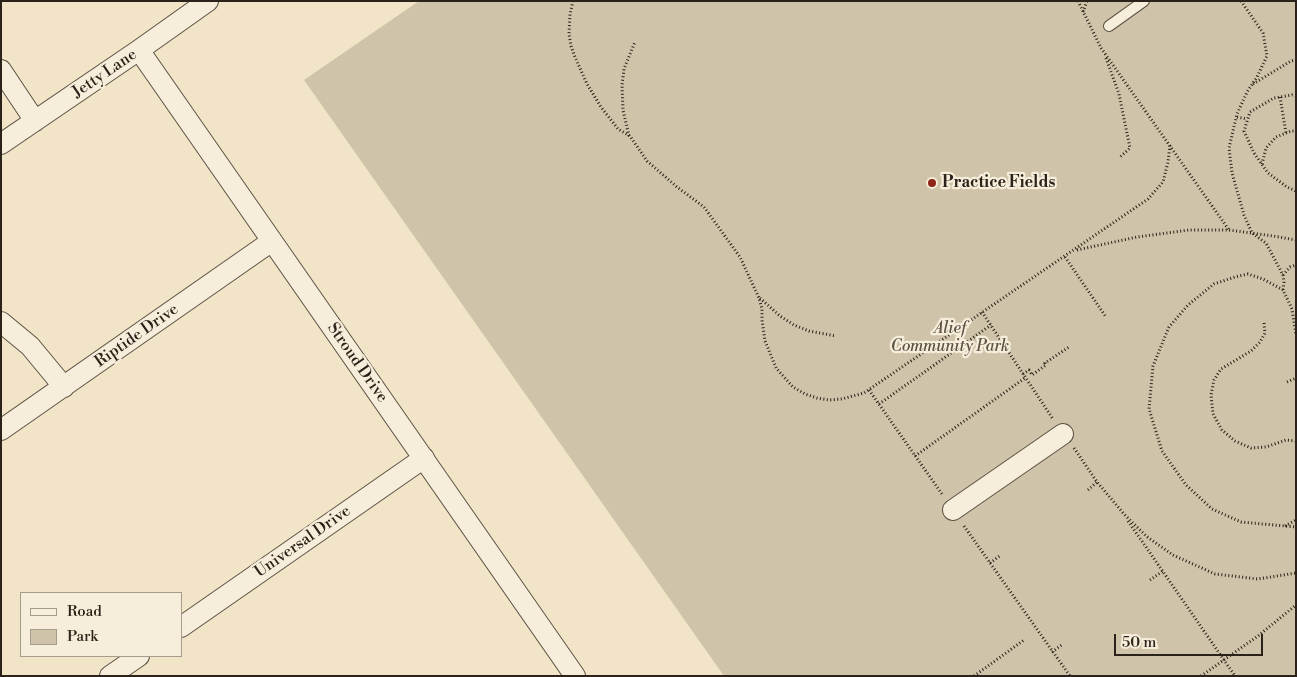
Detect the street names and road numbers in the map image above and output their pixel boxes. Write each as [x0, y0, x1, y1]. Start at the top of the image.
street label: Jetty Lane [69, 45, 141, 103]
street label: Riptide Drive [91, 300, 183, 372]
street label: Stroud Drive [323, 319, 391, 407]
street label: Universal Drive [251, 502, 355, 582]

